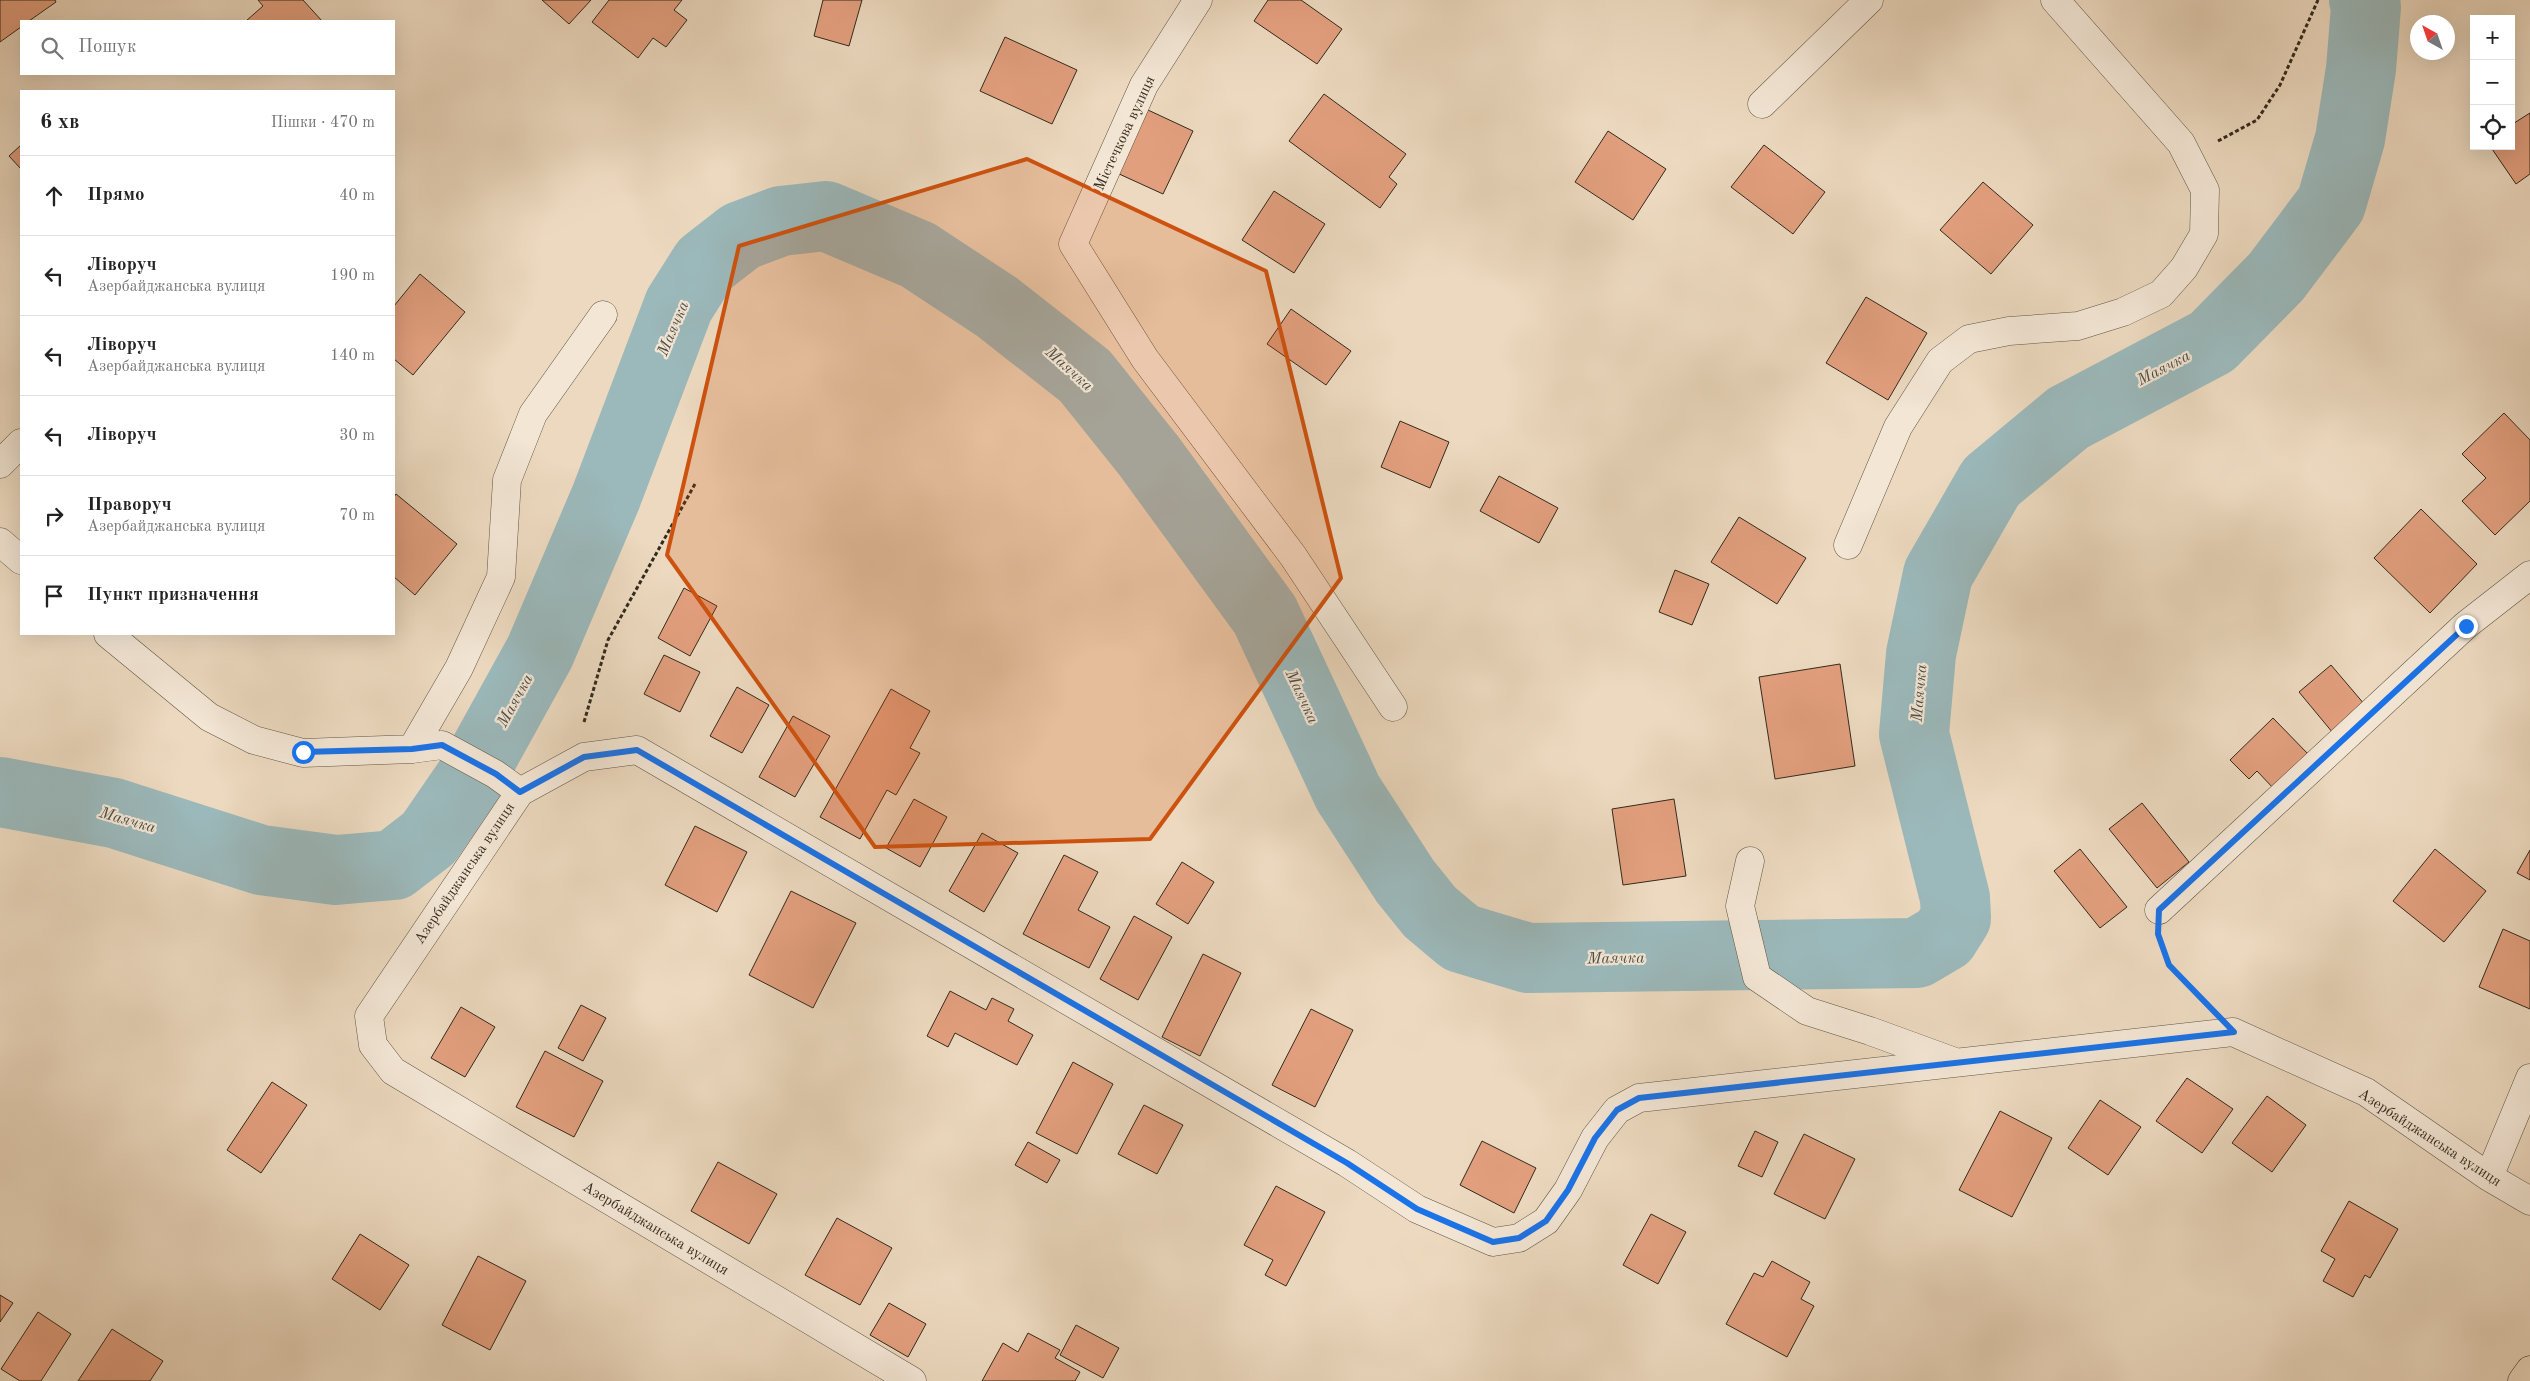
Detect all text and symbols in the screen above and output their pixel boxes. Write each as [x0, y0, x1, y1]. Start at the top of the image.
north arrow [2410, 15, 2455, 60]
map controls [2470, 15, 2515, 150]
button: + [2470, 15, 2515, 60]
search box [20, 20, 395, 75]
icon: search [38, 34, 66, 62]
text: Пошук [78, 38, 136, 57]
button: − [2470, 60, 2515, 105]
street label: Містечкова вулиця [1092, 74, 1159, 193]
button: locate [2470, 105, 2515, 150]
text: 6 хв [40, 112, 79, 133]
text: Пішки · 470 m [271, 115, 375, 131]
icon: ahead [40, 182, 68, 210]
text: Прямо [87, 186, 145, 205]
text: 40 m [339, 188, 375, 204]
text: Ліворуч [87, 256, 157, 275]
icon: left [40, 262, 68, 290]
text: 190 m [330, 268, 375, 284]
text: Азербайджанська вулиця [87, 279, 265, 295]
water label: Маячка [655, 299, 693, 359]
text: Ліворуч [87, 336, 157, 355]
icon: left [40, 342, 68, 370]
water label: Маячка [1041, 344, 1096, 395]
text: 140 m [330, 348, 375, 364]
water label: Маячка [2134, 348, 2194, 390]
text: Азербайджанська вулиця [87, 359, 265, 375]
icon: left [40, 422, 68, 450]
text: Ліворуч [87, 426, 157, 445]
text: 30 m [339, 428, 375, 444]
text: Праворуч [87, 496, 172, 515]
icon: right [40, 502, 68, 530]
text: 70 m [339, 508, 375, 524]
text: Азербайджанська вулиця [87, 519, 265, 535]
icon: arrive [40, 582, 68, 610]
text: Пункт призначення [87, 586, 259, 605]
route end [2455, 615, 2478, 638]
water label: Маячка [1909, 663, 1931, 724]
water label: Маячка [1281, 666, 1321, 727]
water label: Маячка [494, 671, 537, 731]
route start [292, 741, 315, 764]
street label: Азербайджанська вулиця [412, 800, 518, 947]
water label: Маячка [97, 805, 158, 837]
water label: Маячка [1586, 950, 1645, 968]
street label: Азербайджанська вулиця [2355, 1086, 2504, 1190]
street label: Азербайджанська вулиця [580, 1180, 731, 1279]

